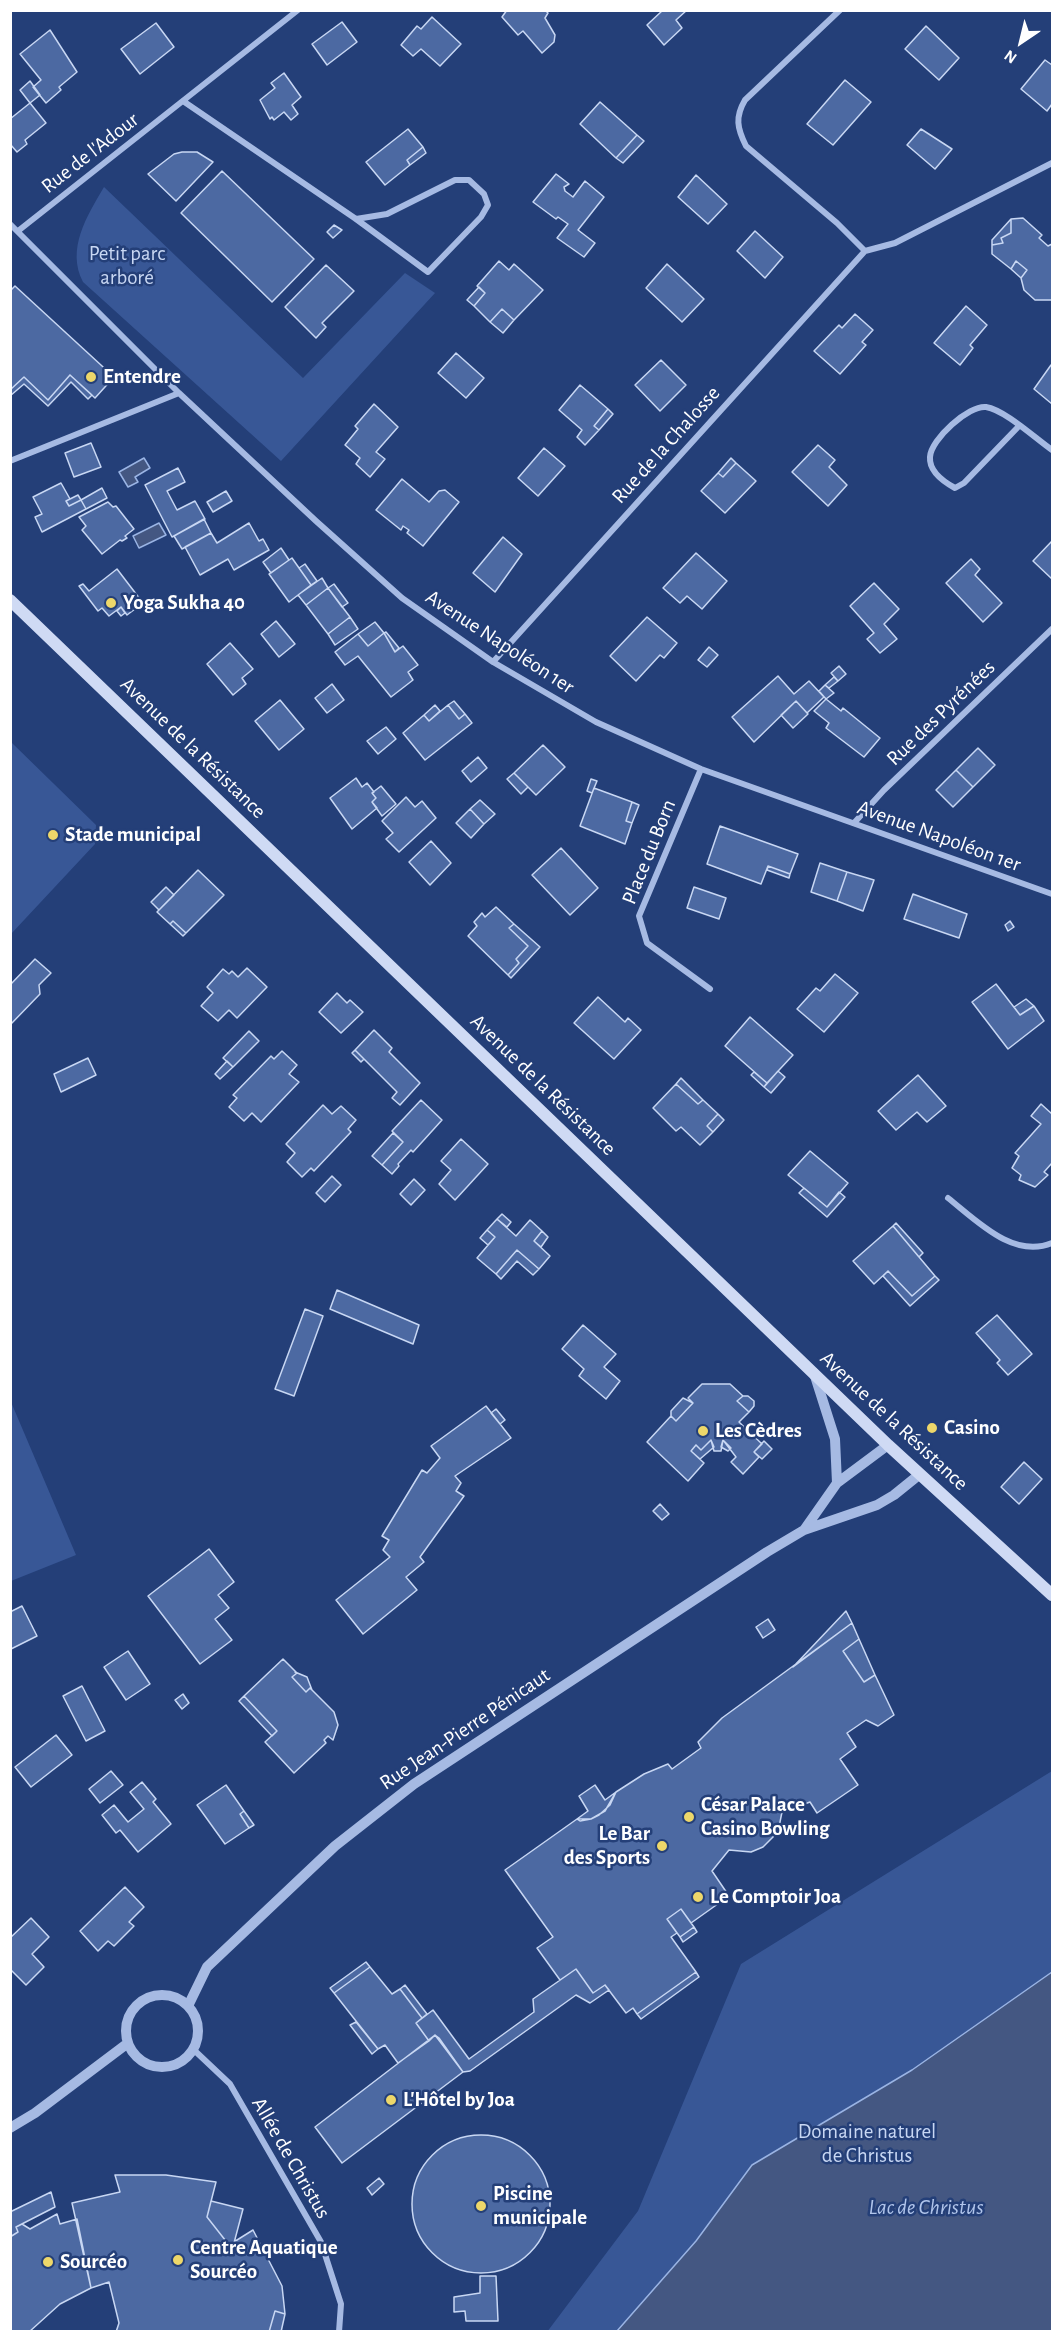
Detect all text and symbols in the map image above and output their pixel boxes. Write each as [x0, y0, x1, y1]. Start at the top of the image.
north arrow [991, 12, 1051, 72]
text: N [1002, 47, 1020, 66]
street label: Rue de l'Adour [36, 107, 144, 199]
park label: Petit parc arboré [89, 241, 165, 291]
place label: Entendre [103, 364, 181, 390]
marker: Entendre [84, 370, 98, 384]
street label: Rue de la Chalosse [607, 381, 725, 509]
street label: Avenue Napoléon 1er [421, 585, 579, 699]
place label: Yoga Sukha 40 [123, 590, 245, 616]
marker: Yoga Sukha 40 [104, 596, 118, 610]
street label: Rue des Pyrénées [881, 655, 1001, 771]
street label: Avenue de la Résistance [115, 672, 271, 824]
street label: Avenue Napoléon 1er [854, 795, 1024, 877]
street label: Place du Born [617, 796, 681, 908]
place label: Stade municipal [65, 822, 201, 848]
marker: Stade municipal [46, 828, 60, 842]
street label: Avenue de la Résistance [465, 1009, 621, 1161]
street label: Avenue de la Résistance [815, 1346, 973, 1496]
place label: Casino [944, 1415, 1000, 1441]
place label: Les Cèdres [715, 1418, 802, 1444]
marker: Casino [925, 1421, 939, 1435]
marker: Les Cèdres [696, 1424, 710, 1438]
street label: Rue Jean-Pierre Pénicaut [375, 1663, 555, 1795]
place label: César Palace Casino Bowling [701, 1792, 830, 1842]
marker: César Palace Casino Bowling [682, 1810, 696, 1824]
place label: Le Bar des Sports [564, 1821, 650, 1871]
marker: Le Bar des Sports [655, 1839, 669, 1853]
place label: Le Comptoir Joa [710, 1884, 841, 1910]
marker: Le Comptoir Joa [691, 1890, 705, 1904]
place label: L'Hôtel by Joa [403, 2087, 515, 2113]
street label: Allée de Christus [246, 2093, 336, 2223]
marker: L'Hôtel by Joa [384, 2093, 398, 2107]
park label: Domaine naturel de Christus [798, 2119, 936, 2169]
place label: Piscine municipale [493, 2181, 587, 2231]
water label: Lac de Christus [869, 2194, 983, 2220]
marker: Piscine municipale [474, 2199, 488, 2213]
place label: Centre Aquatique Sourcéo [190, 2235, 338, 2285]
place label: Sourcéo [60, 2249, 127, 2275]
marker: Centre Aquatique Sourcéo [171, 2253, 185, 2267]
marker: Sourcéo [41, 2255, 55, 2269]

